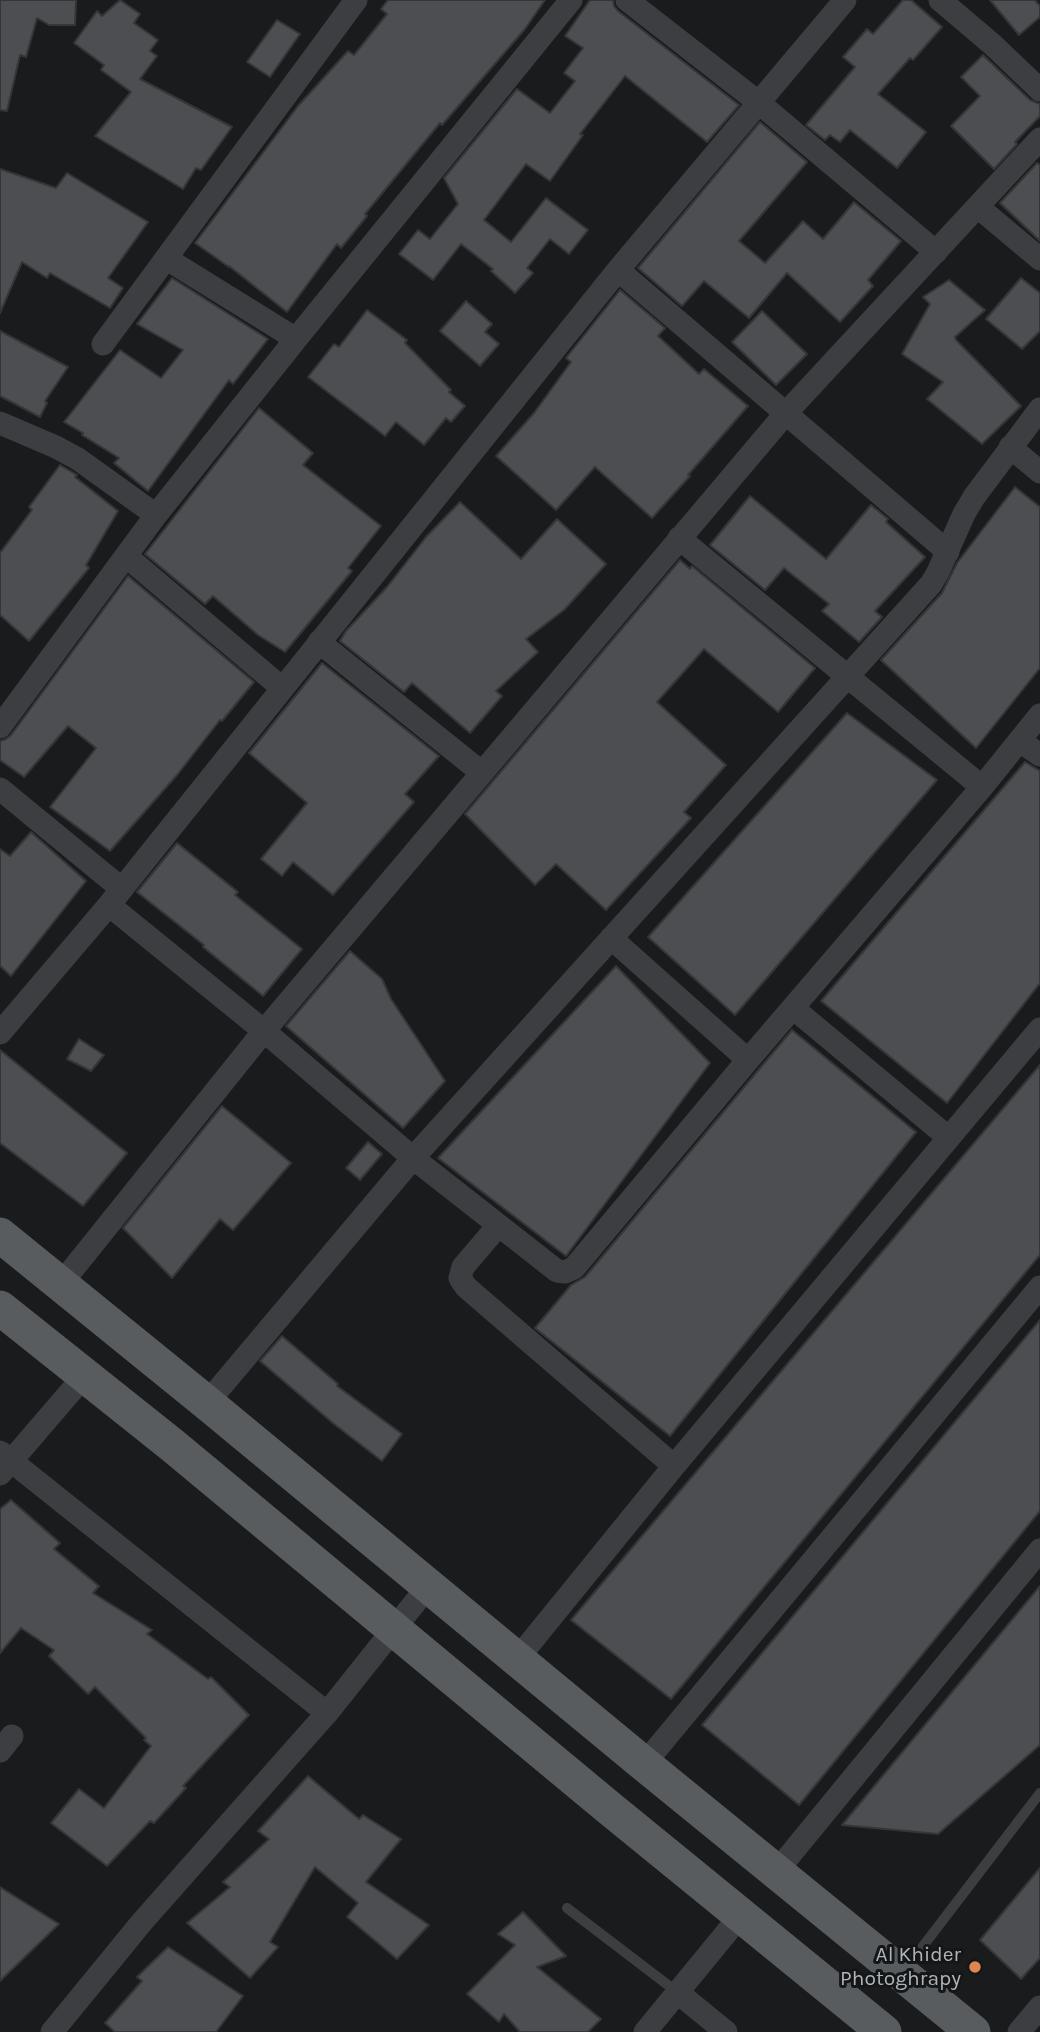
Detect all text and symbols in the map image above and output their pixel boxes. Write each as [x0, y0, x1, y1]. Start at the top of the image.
place label: Al Khider Photoghrapy [840, 1942, 961, 1992]
marker: Al Khider Photoghrapy [967, 1959, 983, 1975]

